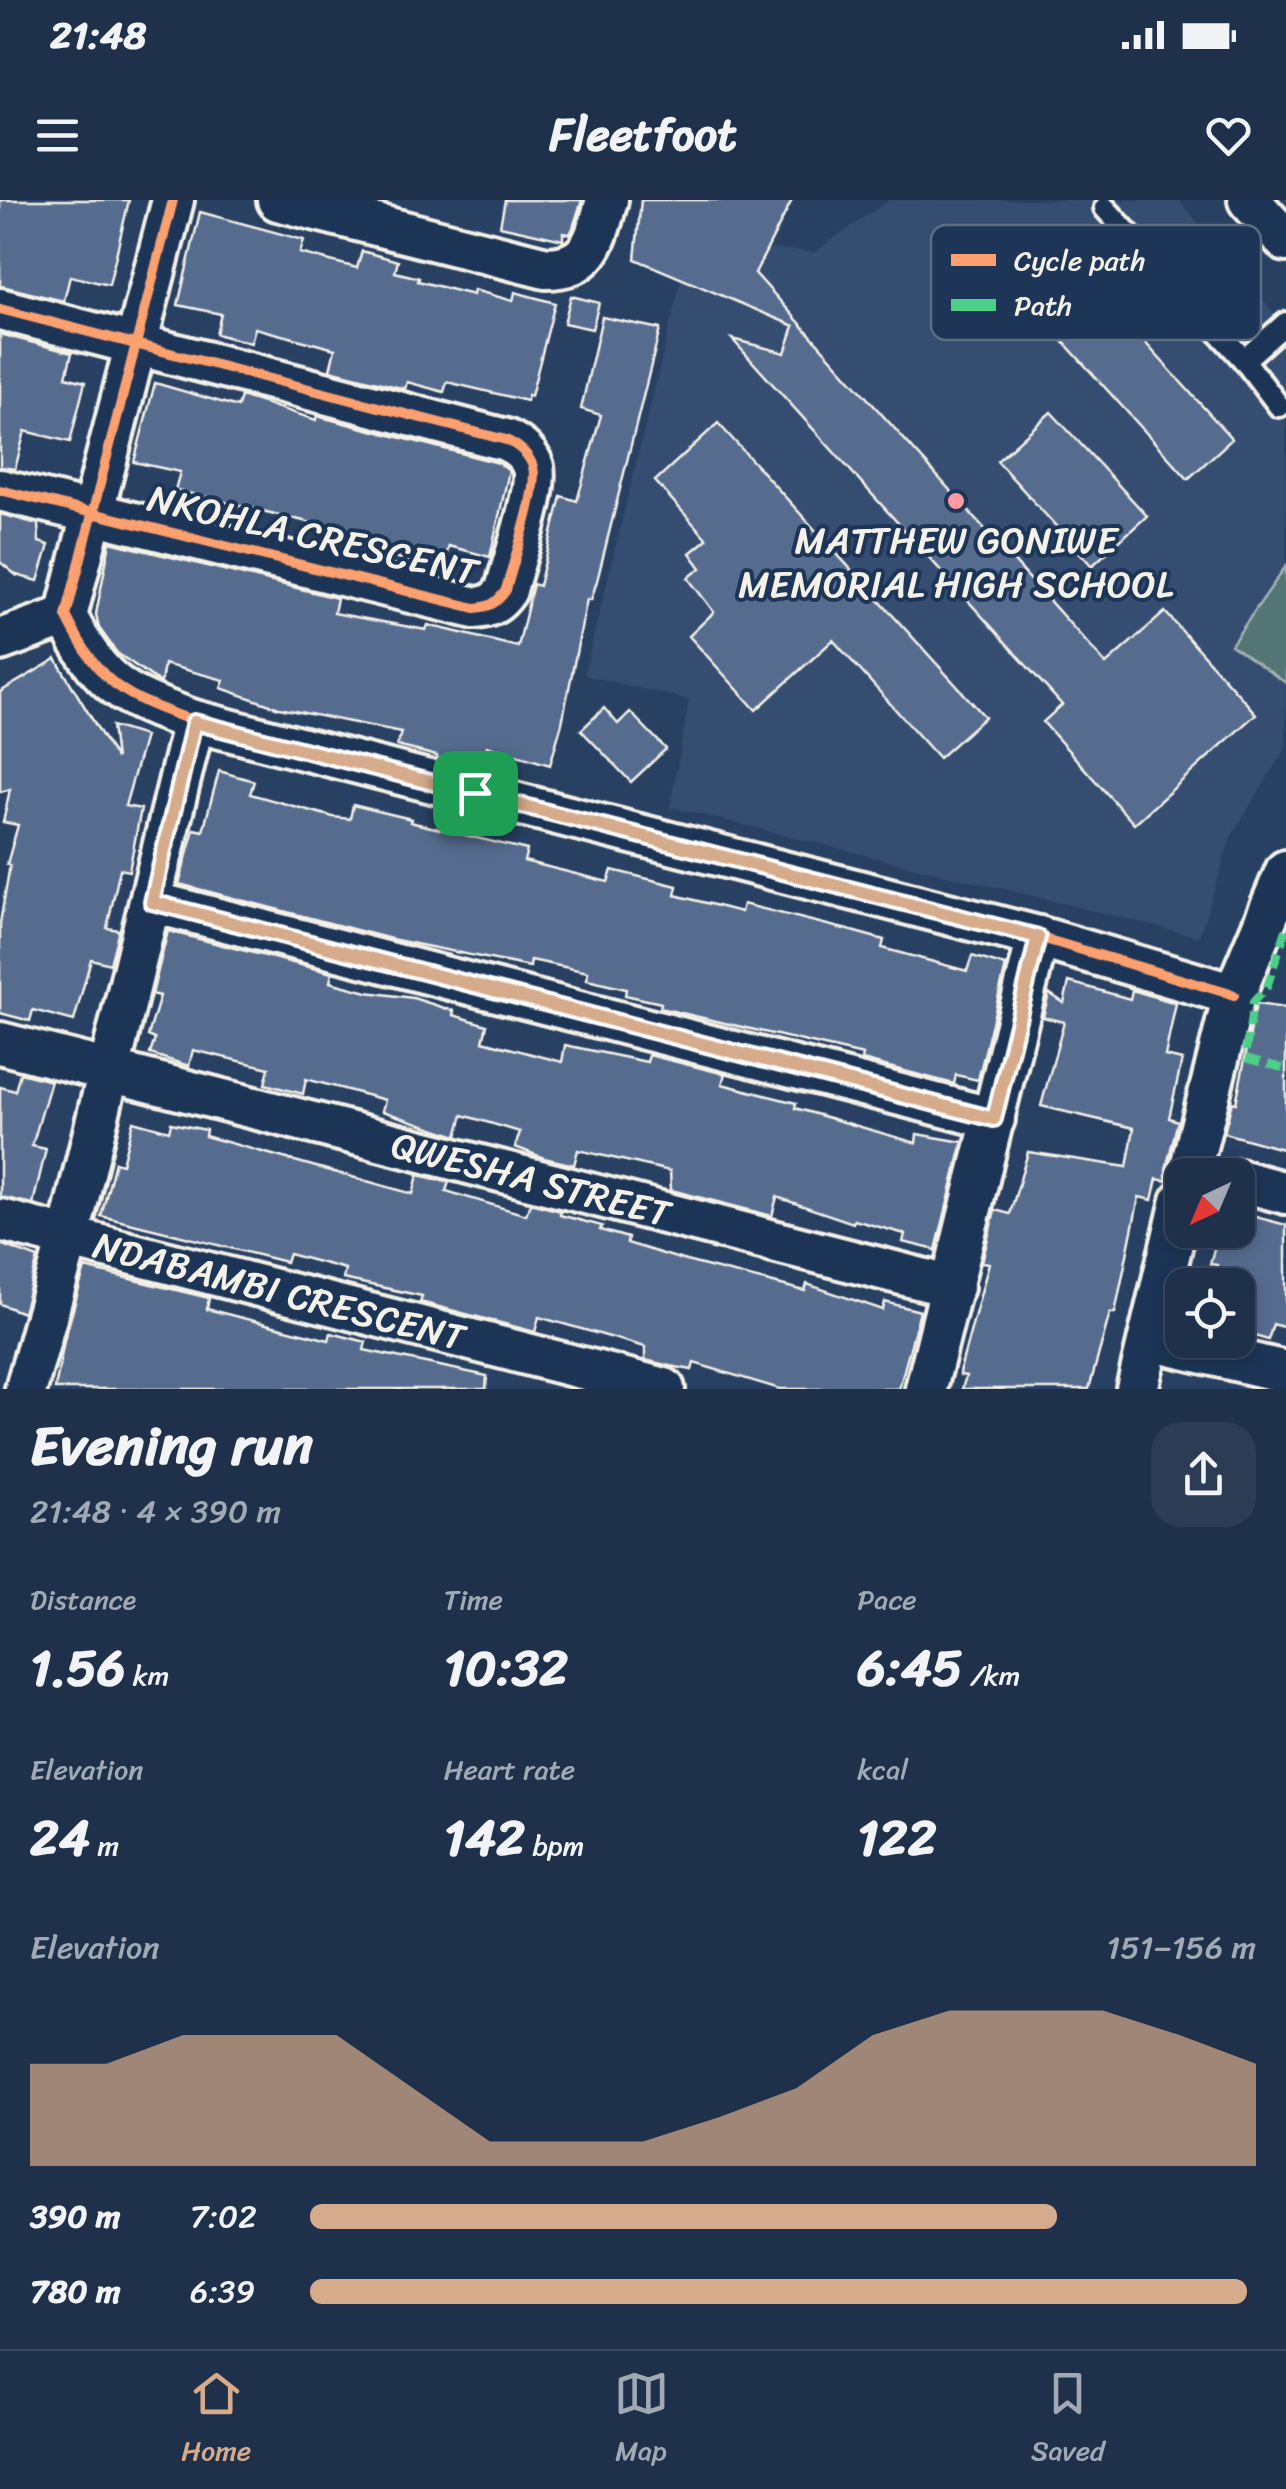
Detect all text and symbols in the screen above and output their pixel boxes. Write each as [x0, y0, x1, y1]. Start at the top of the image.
text: 21:48 [50, 2, 146, 69]
text: Fleetfoot [549, 95, 737, 175]
icon: menu [30, 108, 85, 163]
icon: heart [1201, 108, 1256, 163]
legend [931, 225, 1261, 340]
text: Cycle path [1014, 236, 1145, 285]
text: Path [1014, 281, 1072, 330]
street label: NKOHLA CRESCENT [141, 465, 486, 606]
marker: MATTHEW GONIWE MEMORIAL HIGH SCHOOL [945, 490, 967, 512]
place label: MATTHEW GONIWE MEMORIAL HIGH SCHOOL [738, 507, 1174, 618]
pin [433, 751, 518, 836]
icon: arrive [448, 766, 503, 821]
street label: QWESHA STREET [384, 1112, 679, 1248]
north arrow [1165, 1158, 1255, 1248]
map controls [1165, 1158, 1255, 1358]
street label: NDABAMBI CRESCENT [86, 1212, 474, 1371]
button: locate [1165, 1268, 1255, 1358]
text: Evening run [30, 1397, 313, 1494]
button: share [1151, 1422, 1256, 1527]
text: 21:48 · 4 × 390 m [30, 1483, 281, 1540]
text: Distance [30, 1575, 136, 1624]
text: Time [444, 1575, 503, 1624]
text: Pace [857, 1575, 917, 1624]
text: 1.56 [30, 1624, 126, 1713]
text: 10:32 [444, 1624, 568, 1713]
text: 6:45 [857, 1624, 963, 1713]
text: km [126, 1651, 169, 1700]
text: /km [963, 1651, 1020, 1700]
text: Elevation [30, 1745, 143, 1794]
text: Heart rate [444, 1745, 575, 1794]
text: kcal [857, 1745, 908, 1794]
text: 24 [30, 1794, 90, 1883]
text: 142 [444, 1794, 525, 1883]
text: 122 [857, 1794, 936, 1883]
text: m [90, 1821, 119, 1870]
text: bpm [525, 1821, 584, 1870]
text: Elevation [30, 1919, 160, 1976]
text: 151–156 m [1106, 1919, 1256, 1976]
text: 390 m [30, 2188, 120, 2245]
text: 7:02 [190, 2188, 257, 2245]
text: 780 m [30, 2263, 121, 2320]
text: 6:39 [190, 2263, 255, 2320]
tab: Home [181, 2366, 251, 2475]
tab: Map [614, 2366, 669, 2475]
tab: Saved [1031, 2366, 1105, 2475]

